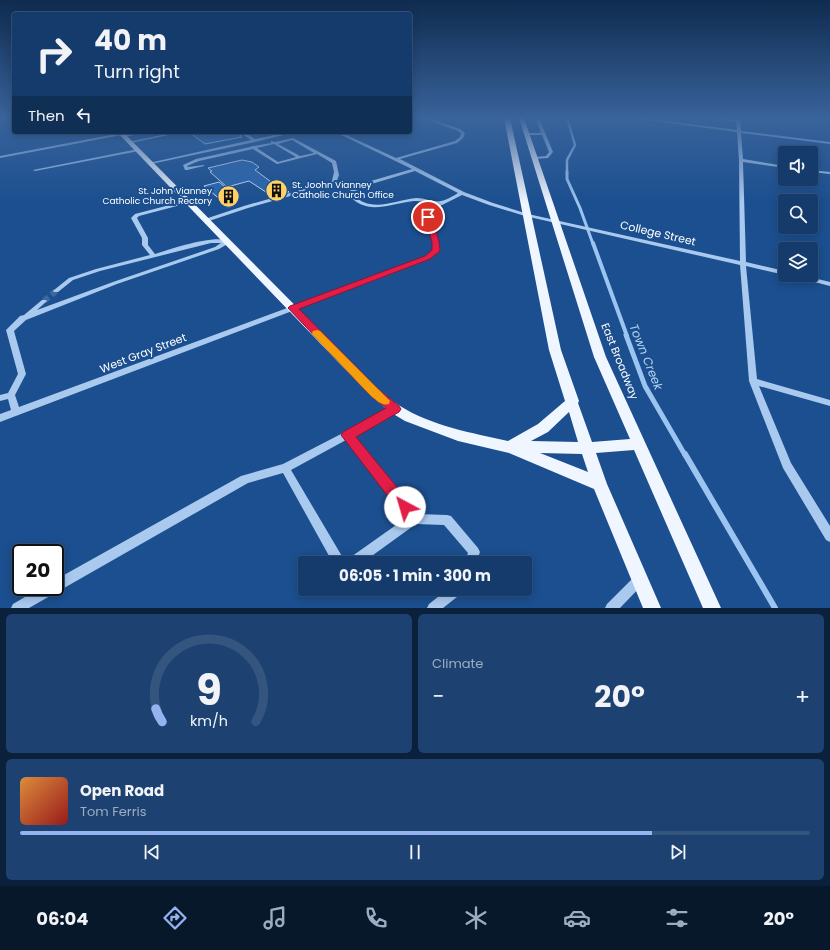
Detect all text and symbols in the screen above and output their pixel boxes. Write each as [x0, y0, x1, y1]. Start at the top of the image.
text: 40 m [94, 21, 167, 60]
icon: right [28, 28, 80, 80]
text: Turn right [94, 59, 180, 84]
icon: left [73, 104, 95, 126]
text: Then [28, 105, 65, 126]
map controls [778, 146, 818, 282]
button: sound [778, 146, 818, 186]
building icon: St. Joohn Vianney Catholic Church Office [263, 177, 289, 203]
place label: St. Joohn Vianney Catholic Church Office [292, 179, 394, 201]
building icon: St. John Vianney Catholic Church Rectory [215, 183, 241, 209]
place label: St. John Vianney Catholic Church Rectory [102, 185, 212, 207]
button: search [778, 194, 818, 234]
pin [411, 200, 445, 234]
icon: arrive [417, 206, 439, 228]
street label: College Street [619, 217, 697, 249]
button: layers [778, 242, 818, 282]
street label: East Broadway [597, 320, 643, 402]
water label: Town Creek [625, 321, 668, 393]
street label: West Gray Street [97, 329, 189, 377]
position arrow [384, 486, 426, 528]
speed limit sign: 20 [12, 544, 64, 596]
text: 06:05 · 1 min · 300 m [339, 565, 491, 586]
text: Climate [432, 654, 483, 673]
text: 9 [196, 660, 222, 719]
text: 20° [594, 675, 645, 718]
text: − [432, 681, 444, 712]
text: + [795, 681, 810, 712]
text: km/h [190, 710, 228, 730]
text: Open Road [80, 780, 164, 801]
text: Tom Ferris [80, 802, 147, 821]
icon: previous [141, 841, 163, 863]
icon: pause [404, 841, 426, 863]
icon: next [667, 841, 689, 863]
icon: directions [161, 904, 189, 932]
icon: music [261, 904, 289, 932]
icon: phone [362, 904, 390, 932]
icon: climate [462, 904, 490, 932]
icon: car [563, 904, 591, 932]
icon: filters [663, 904, 691, 932]
text: 06:04 [36, 906, 88, 931]
text: 20° [763, 906, 794, 931]

